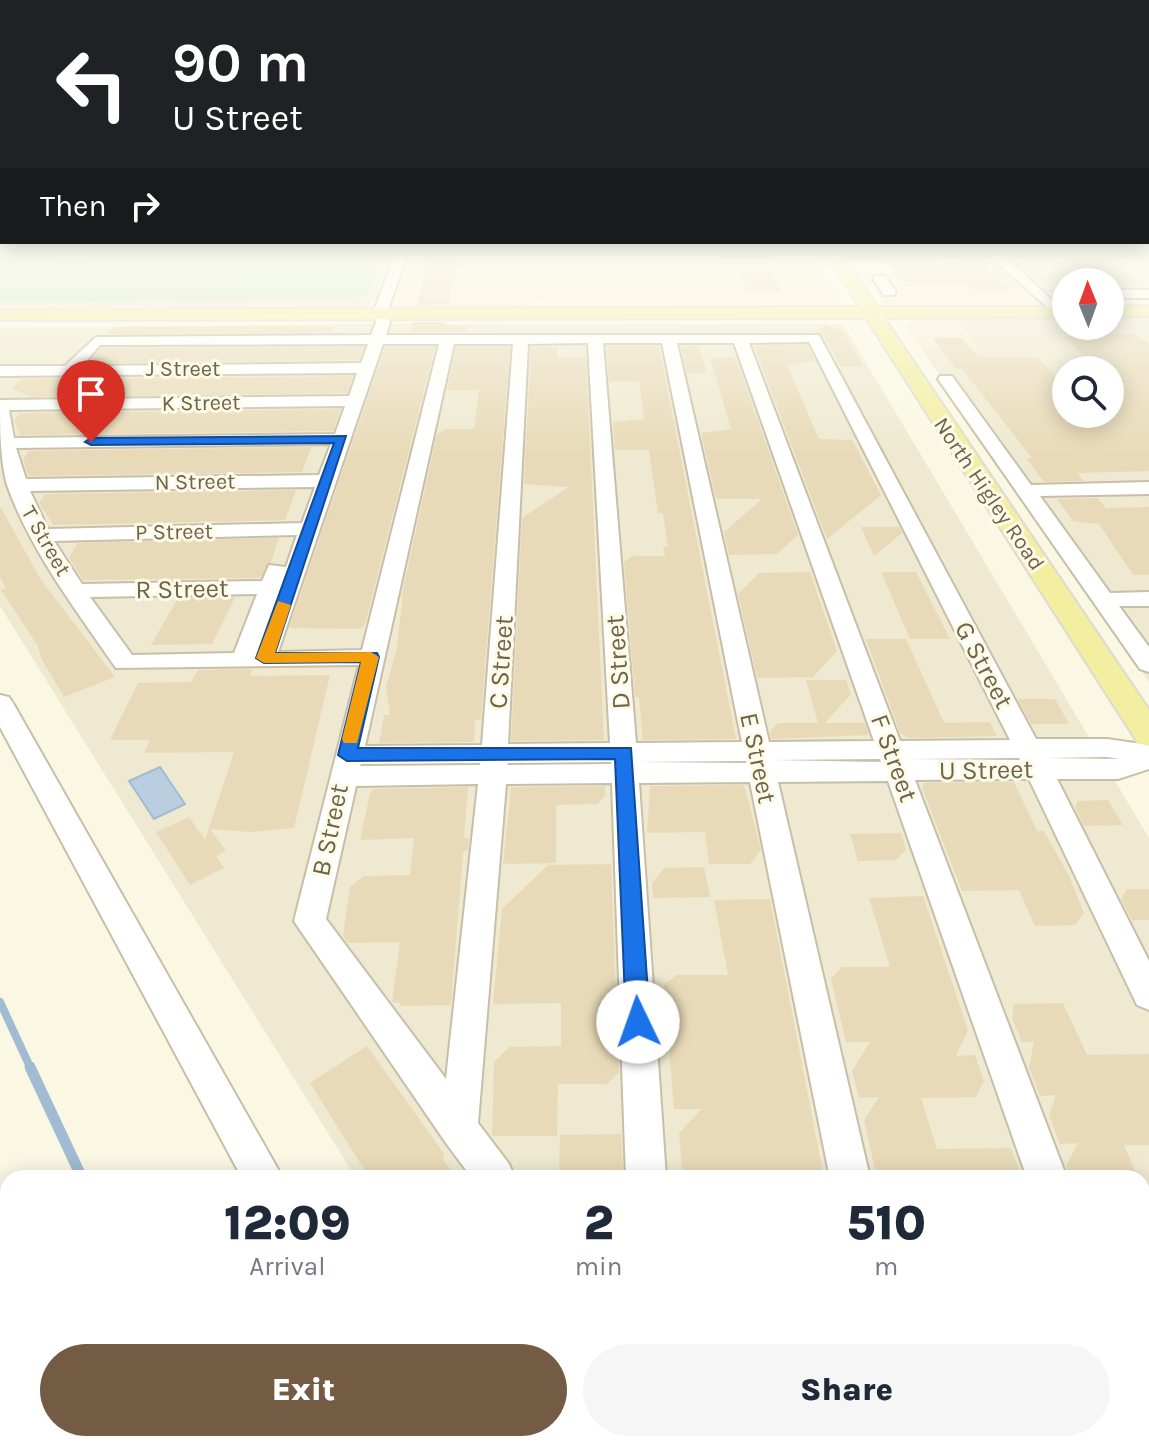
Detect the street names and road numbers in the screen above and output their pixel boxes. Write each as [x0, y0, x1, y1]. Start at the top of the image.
street label: J Street [146, 356, 220, 382]
street label: K Street [161, 389, 241, 417]
street label: North Higley Road [928, 413, 1050, 575]
street label: N Street [154, 468, 236, 496]
street label: T Street [16, 501, 76, 581]
street label: P Street [135, 518, 213, 546]
street label: R Street [135, 573, 229, 605]
street label: D Street [599, 613, 637, 710]
street label: C Street [482, 614, 520, 710]
street label: G Street [948, 616, 1020, 714]
street label: E Street [733, 710, 783, 807]
street label: F Street [864, 710, 924, 806]
street label: U Street [938, 754, 1034, 786]
street label: B Street [305, 781, 355, 879]

